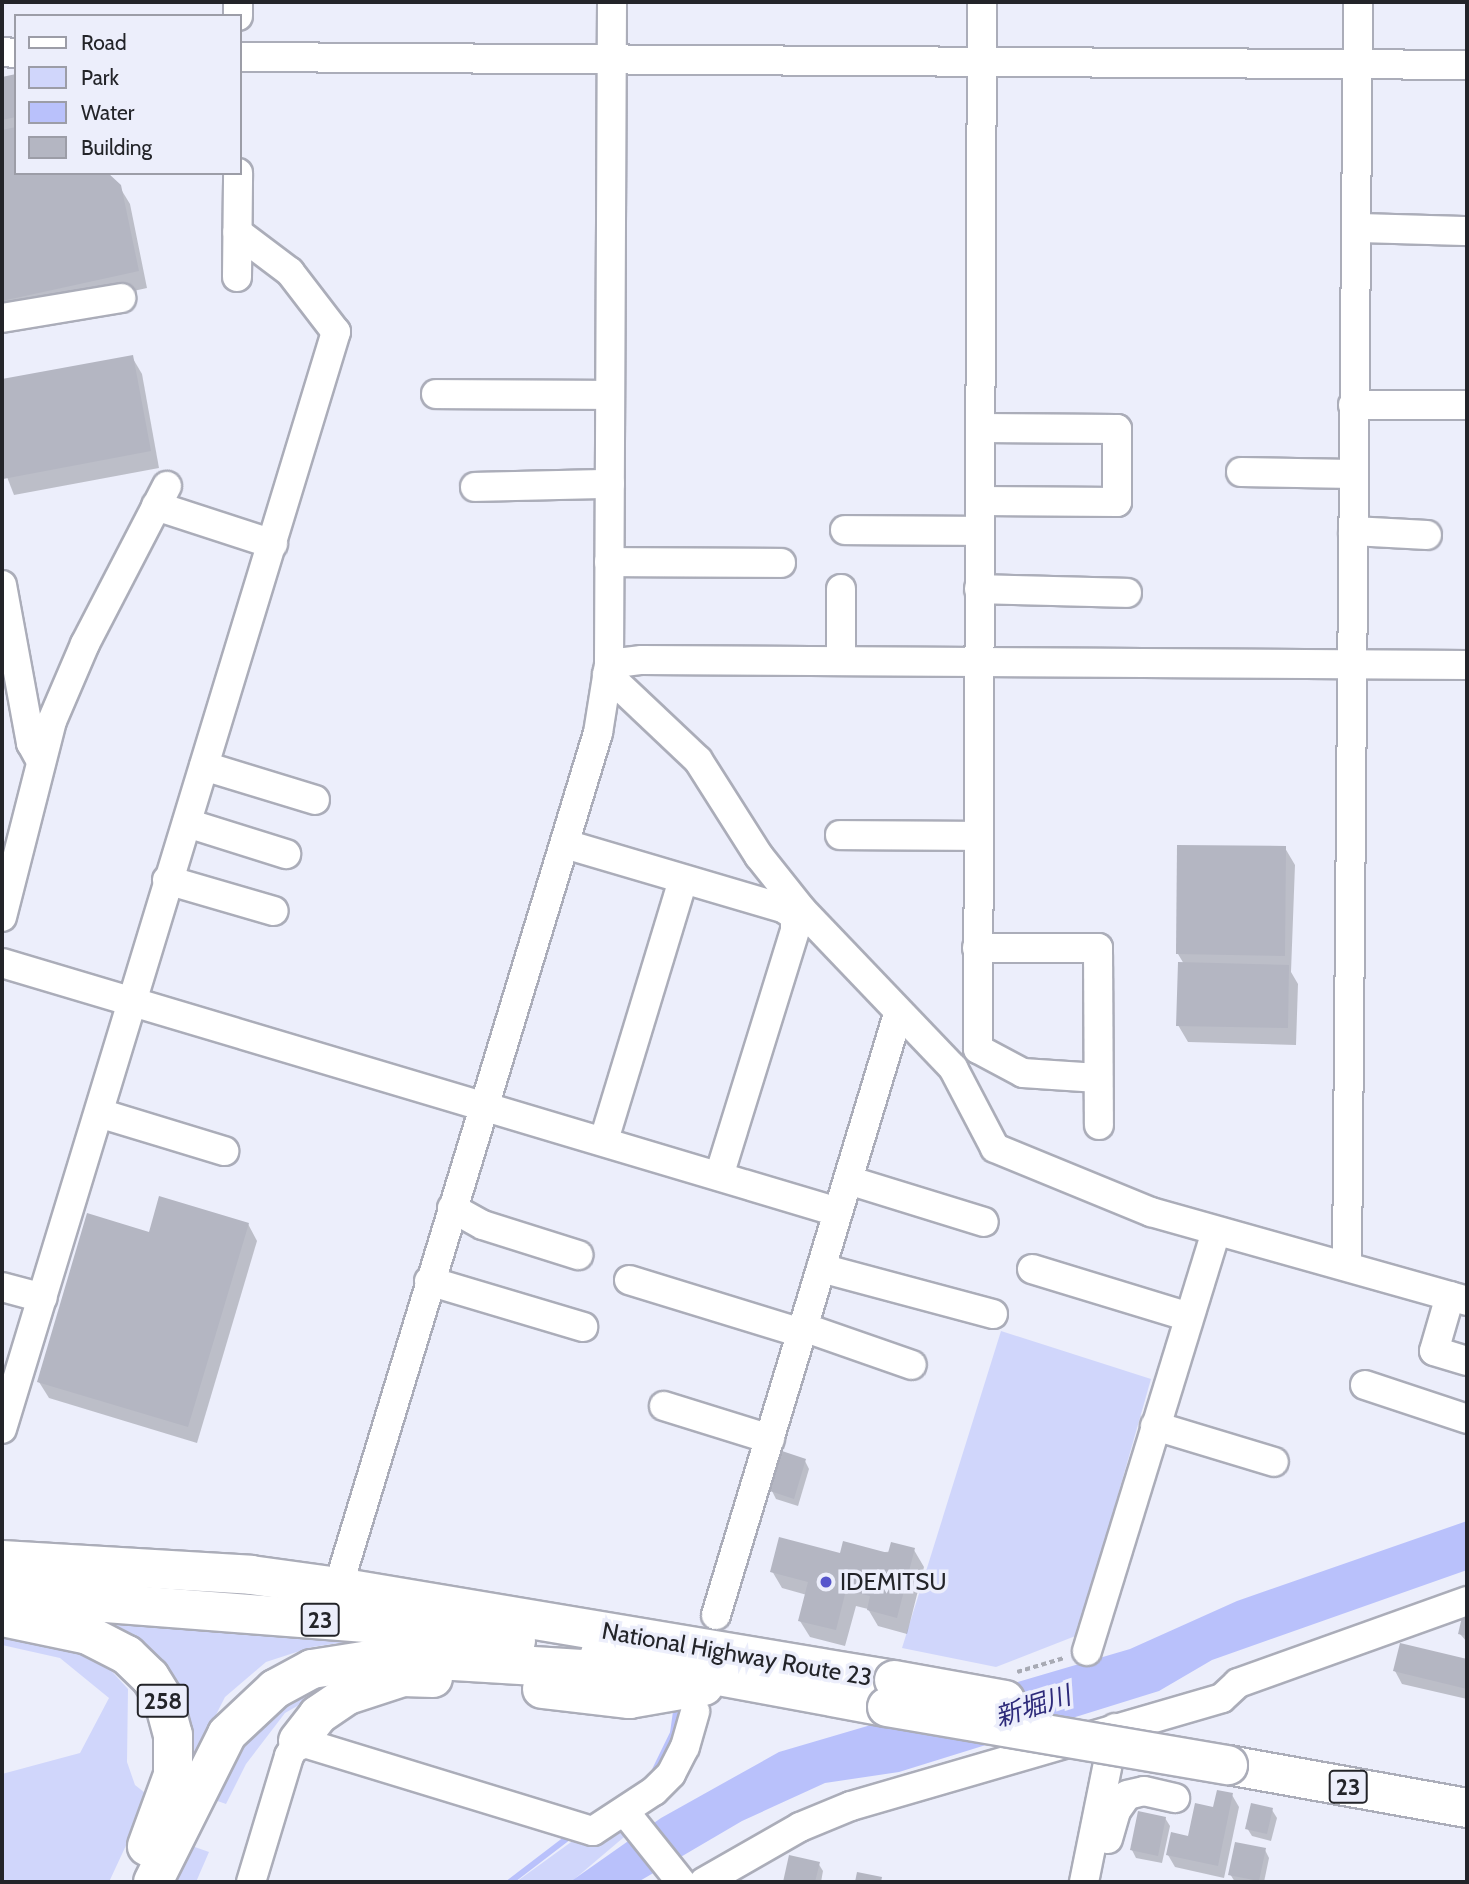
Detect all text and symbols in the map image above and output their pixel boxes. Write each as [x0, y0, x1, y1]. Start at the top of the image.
legend [14, 14, 242, 175]
text: Road [81, 30, 127, 55]
text: Park [81, 65, 119, 90]
text: Water [81, 100, 134, 125]
text: Building [81, 135, 152, 160]
place label: IDEMITSU [840, 1568, 947, 1596]
marker: IDEMITSU [818, 1574, 834, 1590]
road number: 23 [299, 1600, 341, 1639]
street label: National Highway Route 23 [600, 1616, 874, 1692]
water label: 新堀川 [991, 1680, 1075, 1734]
road number: 258 [137, 1682, 189, 1720]
road number: 23 [1327, 1768, 1369, 1806]

